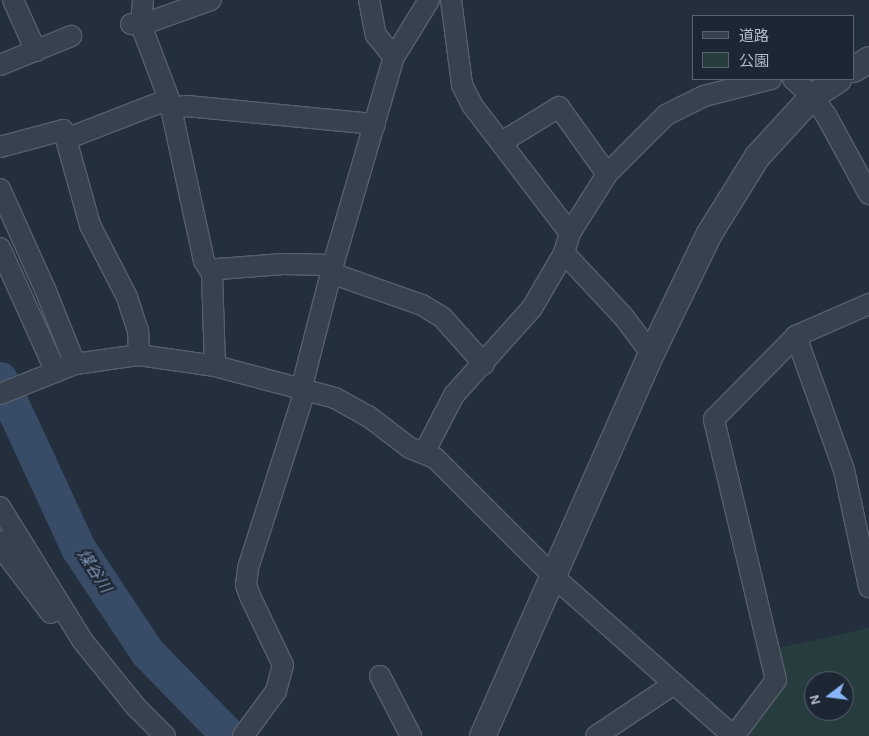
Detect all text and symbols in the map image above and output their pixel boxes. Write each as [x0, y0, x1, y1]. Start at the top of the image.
legend [692, 15, 854, 80]
text: 道路 [739, 27, 769, 45]
text: 公園 [739, 52, 769, 70]
water label: 煤谷川 [73, 546, 115, 596]
north arrow [804, 671, 854, 721]
text: N [805, 693, 825, 707]

